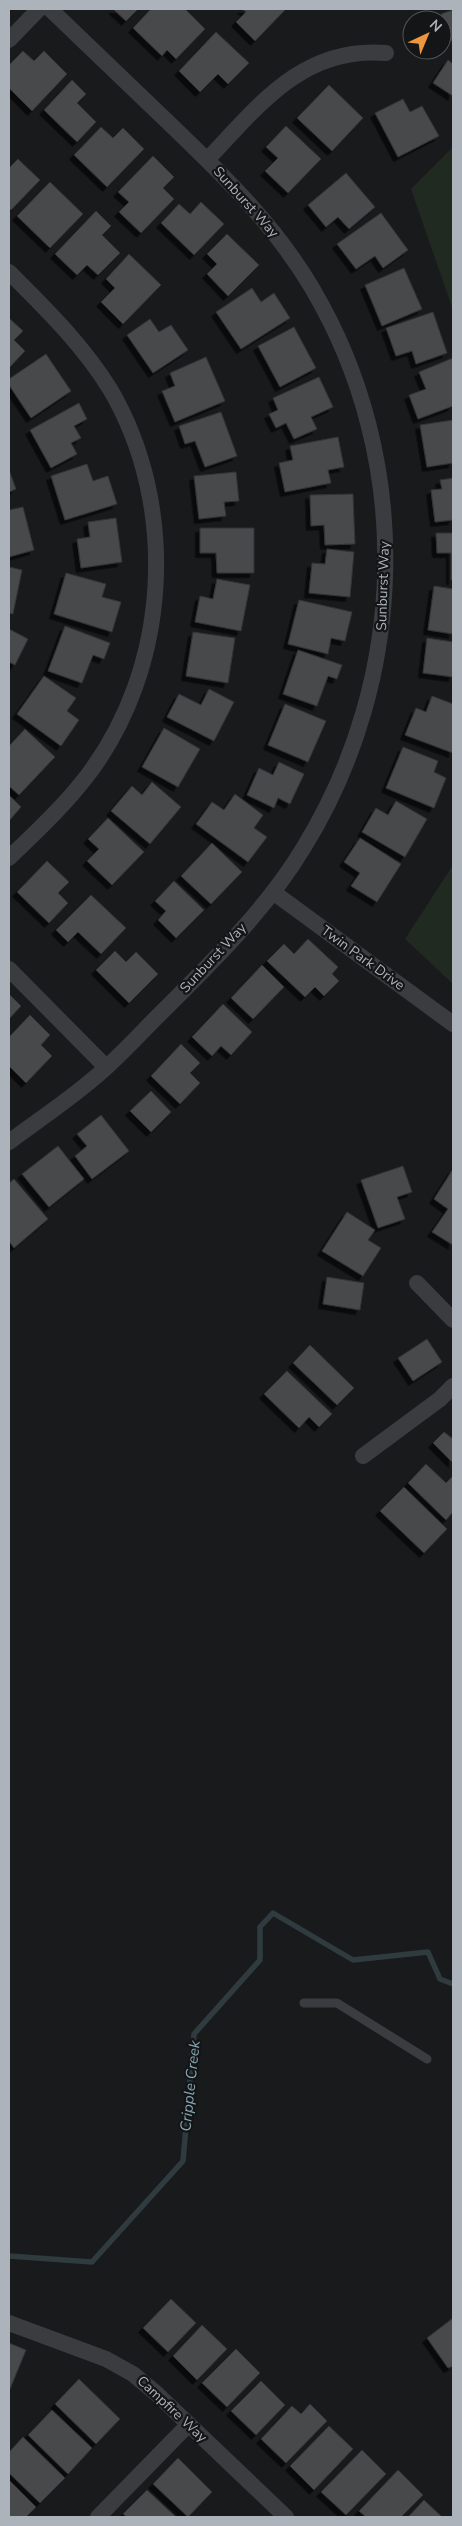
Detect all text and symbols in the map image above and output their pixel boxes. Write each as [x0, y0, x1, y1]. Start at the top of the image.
north arrow [402, 10, 452, 60]
text: N [425, 16, 446, 36]
street label: Sunburst Way [209, 162, 284, 242]
street label: Sunburst Way [372, 540, 394, 631]
street label: Sunburst Way [175, 918, 251, 997]
street label: Twin Park Drive [317, 921, 409, 995]
water label: Cripple Creek [175, 2039, 205, 2133]
street label: Campfire Way [133, 2371, 212, 2447]

